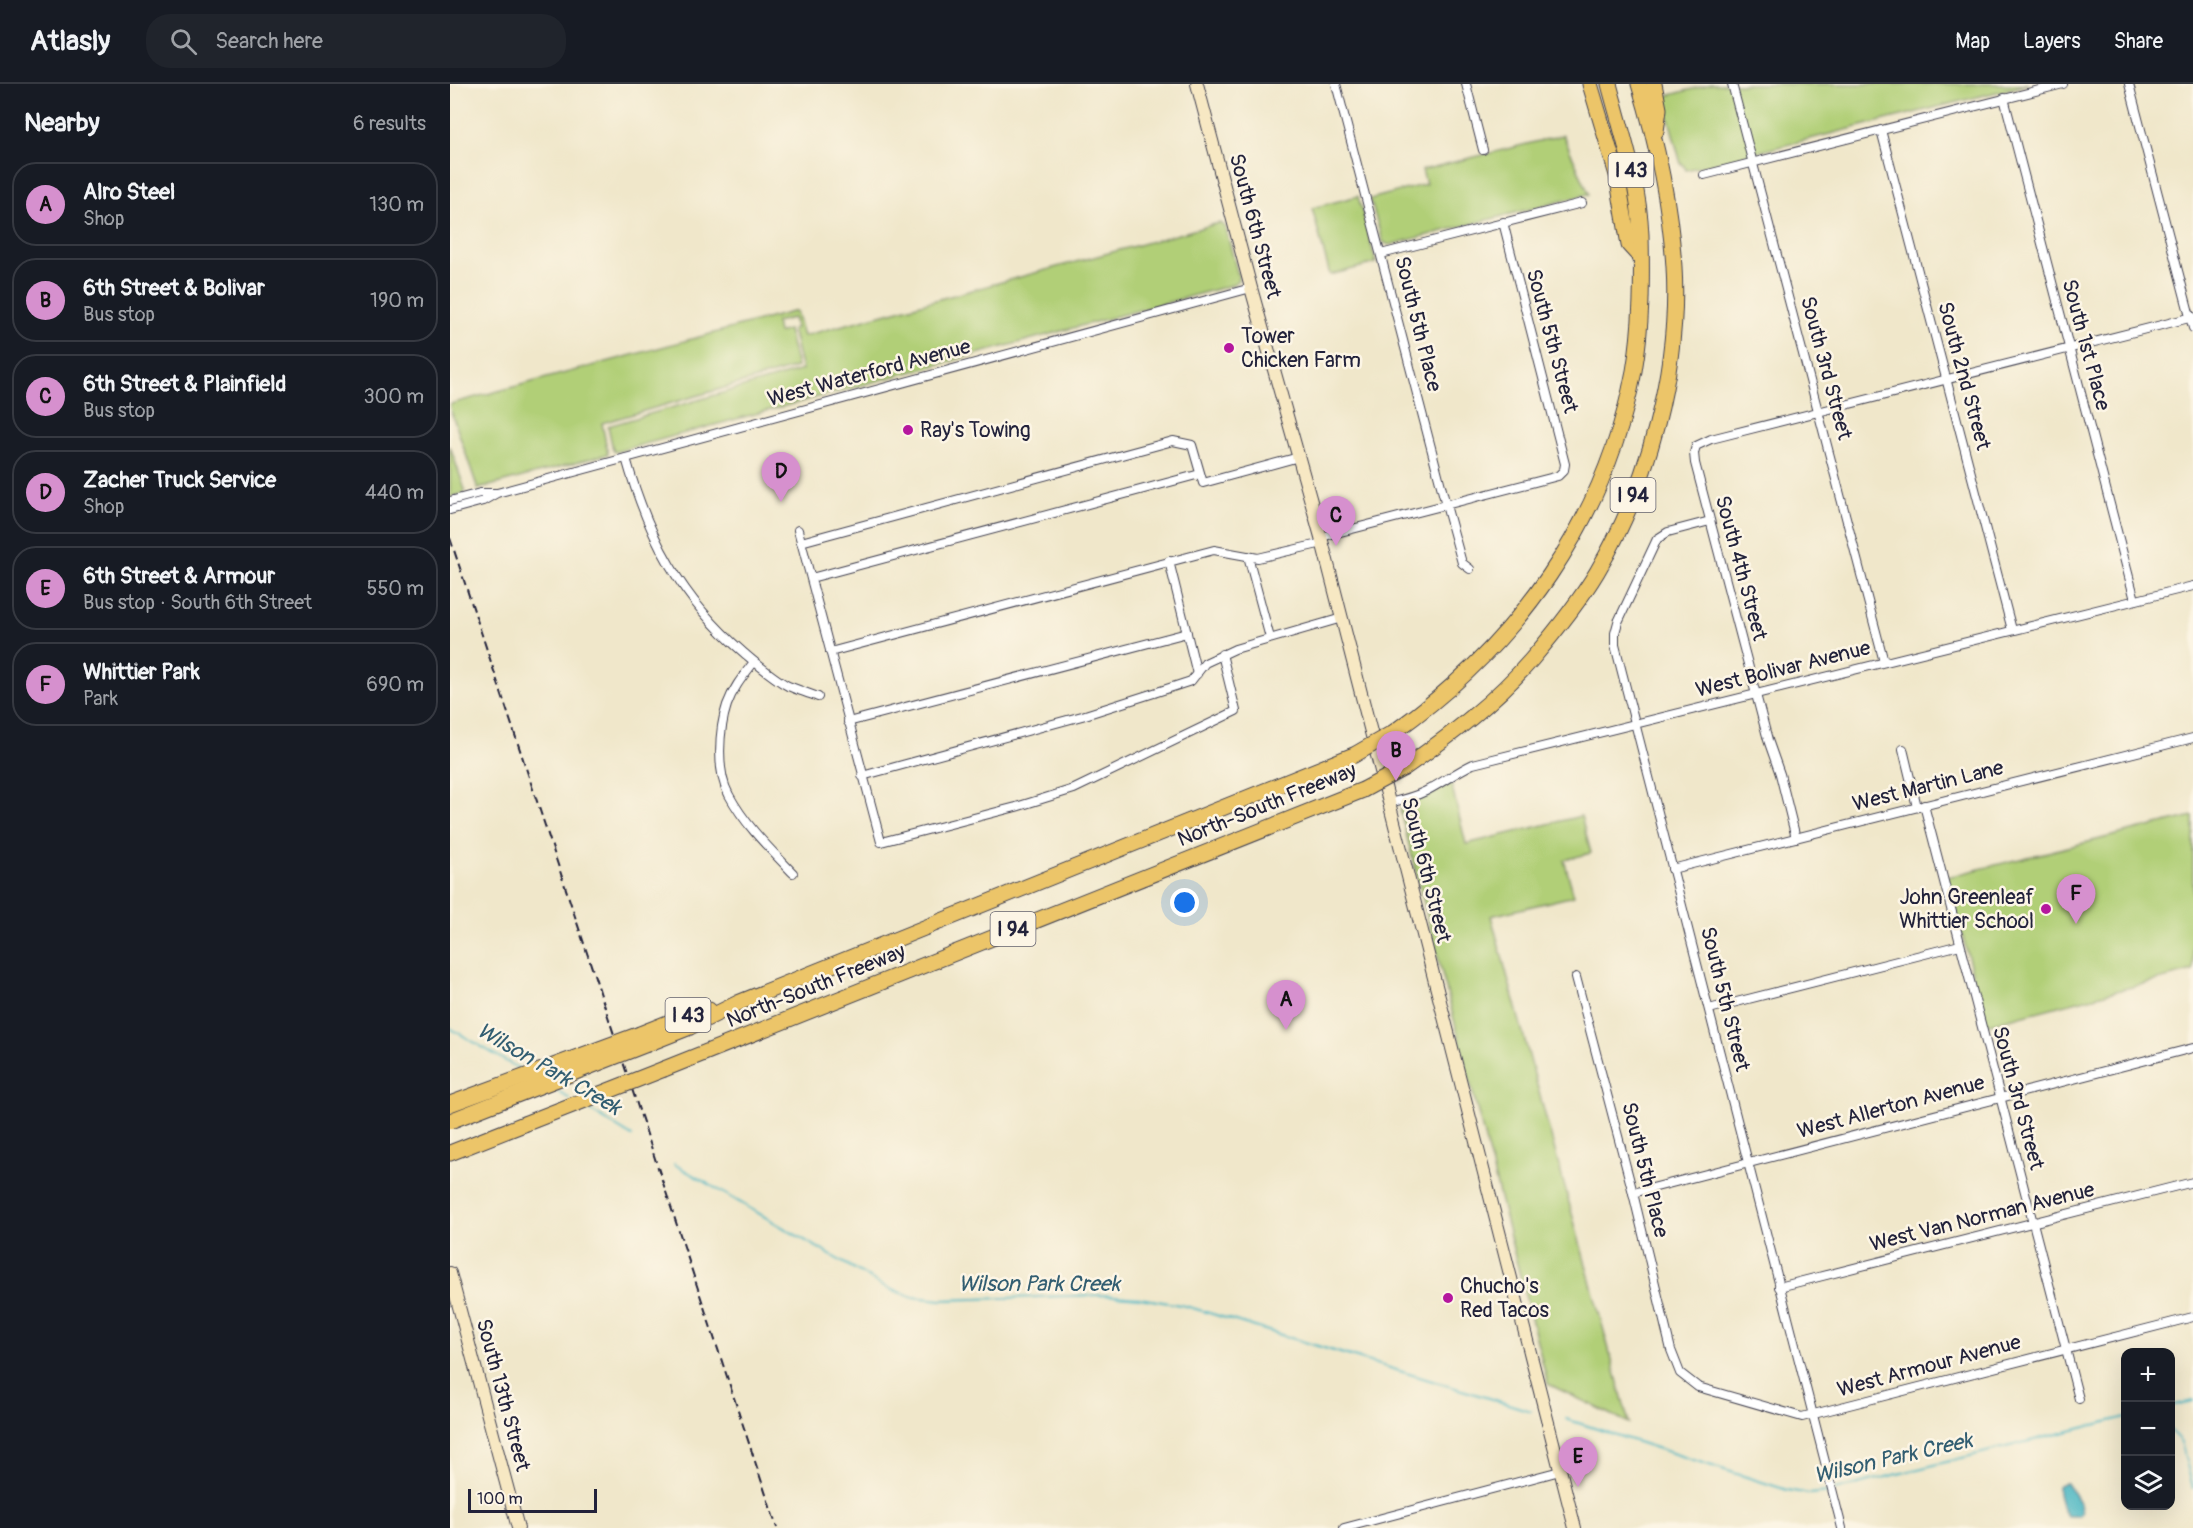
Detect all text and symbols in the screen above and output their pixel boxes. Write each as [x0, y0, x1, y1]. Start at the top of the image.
search box [146, 14, 566, 68]
text: Atlasly [30, 24, 110, 59]
icon: search [167, 25, 200, 58]
text: Search here [215, 27, 323, 55]
text: Map [1955, 28, 1990, 55]
text: Layers [2023, 28, 2081, 55]
text: Share [2114, 28, 2163, 55]
text: Nearby [24, 107, 100, 139]
text: 6 results [353, 111, 426, 136]
street label: South 6th Street [1223, 151, 1287, 302]
road number: I 43 [1608, 153, 1654, 187]
text: Alro Steel [83, 178, 175, 206]
text: A [39, 192, 52, 217]
text: 130 m [369, 192, 424, 217]
text: Shop [83, 206, 124, 231]
street label: South 5th Place [1388, 253, 1448, 395]
street label: South 5th Street [1520, 266, 1584, 417]
text: 6th Street & Bolivar [83, 274, 265, 302]
street label: South 1st Place [2055, 276, 2117, 414]
text: B [40, 288, 51, 313]
text: 190 m [370, 288, 424, 313]
street label: South 3rd Street [1794, 293, 1858, 443]
street label: South 2nd Street [1931, 299, 1997, 454]
text: Bus stop [83, 302, 155, 327]
place label: Tower Chicken Farm [1241, 323, 1361, 374]
street label: West Waterford Avenue [765, 333, 974, 413]
marker: Tower Chicken Farm [1222, 341, 1236, 355]
text: 6th Street & Plainfield [83, 370, 286, 398]
text: C [39, 384, 52, 409]
text: 300 m [363, 384, 424, 409]
text: Bus stop [83, 398, 155, 423]
place label: Ray's Towing [920, 417, 1031, 444]
marker: Ray's Towing [901, 423, 915, 437]
pin: D [762, 452, 800, 502]
text: Zacher Truck Service [83, 466, 276, 494]
road number: I 94 [1610, 478, 1656, 512]
text: D [39, 480, 52, 505]
text: 440 m [365, 480, 424, 505]
street label: South 4th Street [1709, 493, 1773, 644]
text: Shop [83, 494, 124, 519]
pin: C [1316, 496, 1356, 546]
text: 6th Street & Armour [83, 562, 275, 590]
text: E [40, 576, 51, 601]
text: 550 m [367, 576, 424, 601]
text: Bus stop · South 6th Street [83, 590, 312, 615]
street label: West Bolivar Avenue [1693, 634, 1874, 704]
text: Whittier Park [83, 658, 200, 686]
text: F [39, 672, 52, 697]
text: 690 m [366, 672, 424, 697]
text: Park [83, 686, 118, 711]
pin: B [1376, 732, 1416, 781]
street label: West Martin Lane [1850, 754, 2007, 818]
street label: North-South Freeway [1174, 757, 1360, 853]
street label: South 6th Street [1395, 794, 1457, 946]
pin: F [2056, 874, 2096, 924]
place label: John Greenleaf Whittier School [1899, 884, 2034, 935]
your location [1170, 888, 1199, 917]
marker: John Greenleaf Whittier School [2039, 902, 2053, 916]
road number: I 94 [990, 912, 1036, 946]
street label: South 5th Street [1694, 924, 1756, 1075]
street label: North-South Freeway [723, 938, 909, 1034]
pin: A [1266, 980, 1306, 1030]
road number: I 43 [666, 998, 710, 1032]
water label: Wilson Park Creek [472, 1016, 628, 1122]
street label: South 3rd Street [1986, 1023, 2050, 1173]
street label: West Allerton Avenue [1794, 1069, 1988, 1145]
street label: South 5th Place [1615, 1099, 1675, 1241]
street label: West Van Norman Avenue [1867, 1176, 2098, 1258]
water label: Wilson Park Creek [958, 1270, 1122, 1298]
place label: Chucho's Red Tacos [1460, 1273, 1549, 1324]
marker: Chucho's Red Tacos [1441, 1291, 1455, 1305]
street label: South 13th Street [470, 1316, 536, 1475]
street label: West Armour Avenue [1834, 1328, 2024, 1403]
map controls [2121, 1348, 2175, 1510]
button: + [2121, 1348, 2175, 1402]
button: − [2121, 1402, 2175, 1456]
water label: Wilson Park Creek [1811, 1426, 1977, 1490]
pin: E [1558, 1438, 1598, 1487]
button: layers [2121, 1456, 2175, 1510]
scale bar [468, 1486, 597, 1514]
text: 100 m [477, 1489, 523, 1509]

